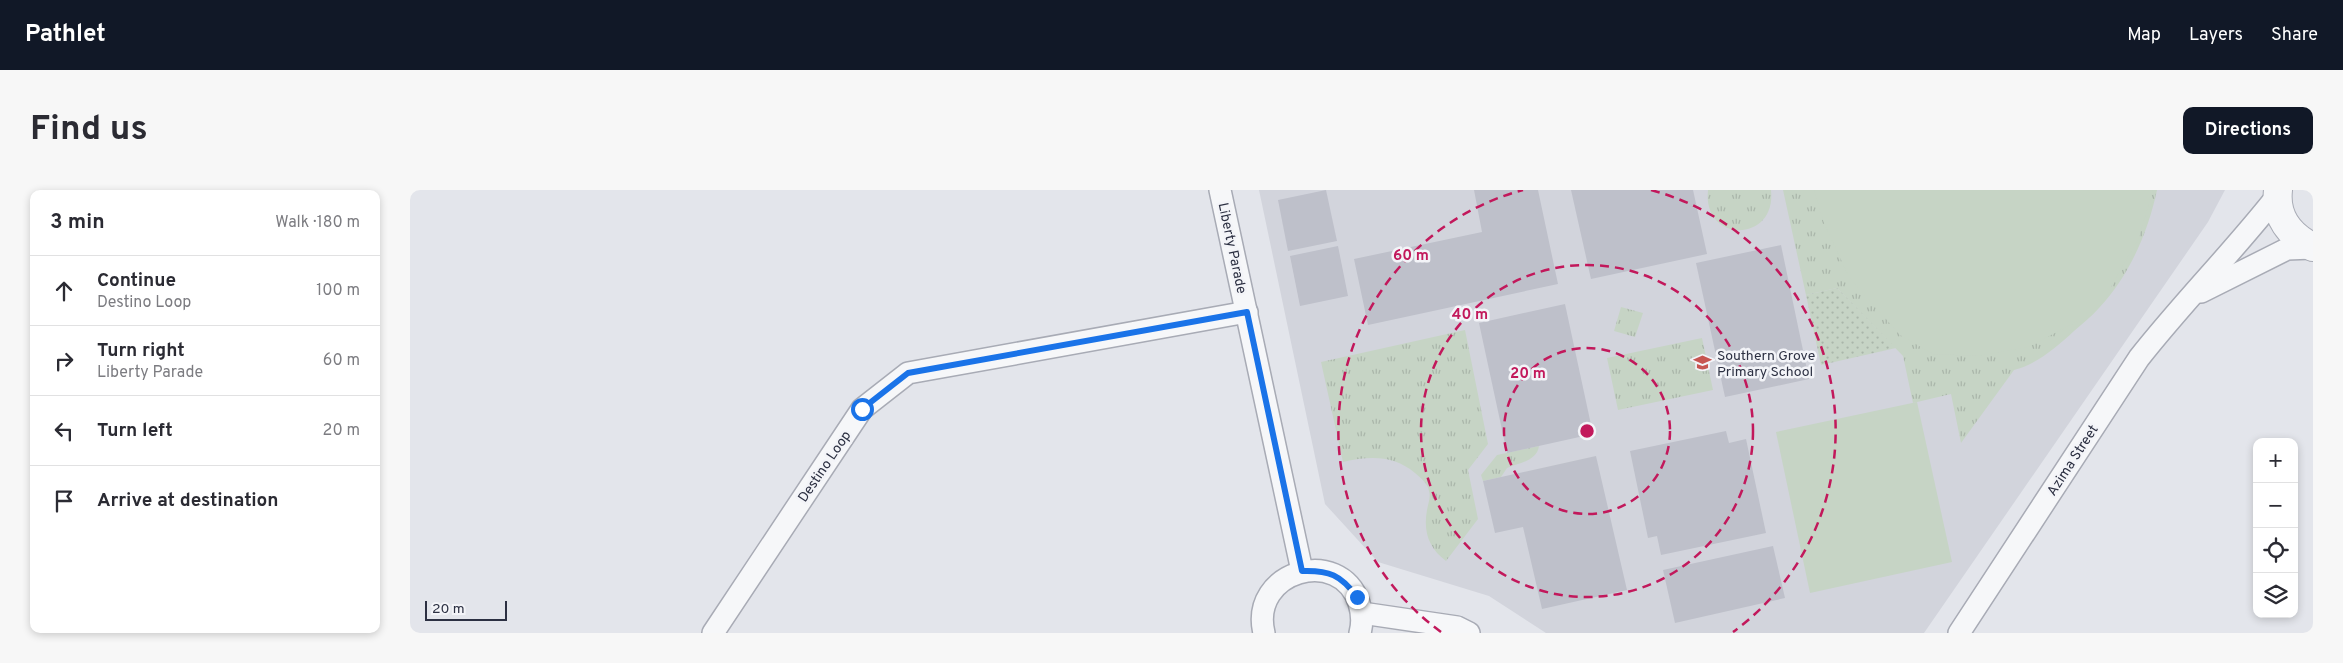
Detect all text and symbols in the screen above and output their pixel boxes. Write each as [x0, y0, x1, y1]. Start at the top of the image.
text: Pathlet [25, 20, 106, 50]
text: Map [2127, 24, 2161, 47]
text: Layers [2189, 24, 2243, 47]
text: Share [2271, 24, 2318, 47]
button: Directions [2183, 107, 2313, 154]
text: Find us [30, 108, 148, 152]
street label: Liberty Parade [1214, 201, 1249, 295]
text: 3 min [50, 209, 105, 236]
text: Walk · 180 m [275, 213, 360, 233]
text: 60 m [1393, 247, 1429, 266]
text: Continue [97, 269, 176, 293]
icon: ahead [50, 277, 78, 305]
text: 100 m [316, 281, 360, 301]
text: Destino Loop [97, 293, 191, 313]
text: 40 m [1452, 306, 1488, 325]
text: Turn right [97, 339, 185, 363]
icon: right [50, 347, 78, 375]
place label: Southern Grove Primary School [1717, 348, 1815, 381]
text: 60 m [323, 351, 360, 371]
school or university icon: Southern Grove Primary School [1693, 353, 1713, 373]
text: Liberty Parade [97, 363, 203, 383]
text: 20 m [1510, 365, 1546, 384]
route start [851, 398, 874, 421]
icon: left [50, 417, 78, 445]
text: Turn left [97, 419, 173, 443]
text: 20 m [323, 421, 360, 441]
centre of rings [1578, 422, 1596, 440]
street label: Azima Street [2044, 422, 2103, 500]
street label: Destino Loop [795, 428, 855, 506]
map controls [2253, 438, 2298, 618]
button: + [2253, 438, 2298, 483]
button: − [2253, 483, 2298, 528]
icon: arrive [50, 487, 78, 515]
text: Arrive at destination [97, 489, 278, 513]
button: locate [2253, 528, 2298, 573]
button: layers [2253, 573, 2298, 618]
route end [1346, 586, 1369, 609]
scale bar [425, 598, 508, 621]
text: 20 m [432, 601, 465, 618]

